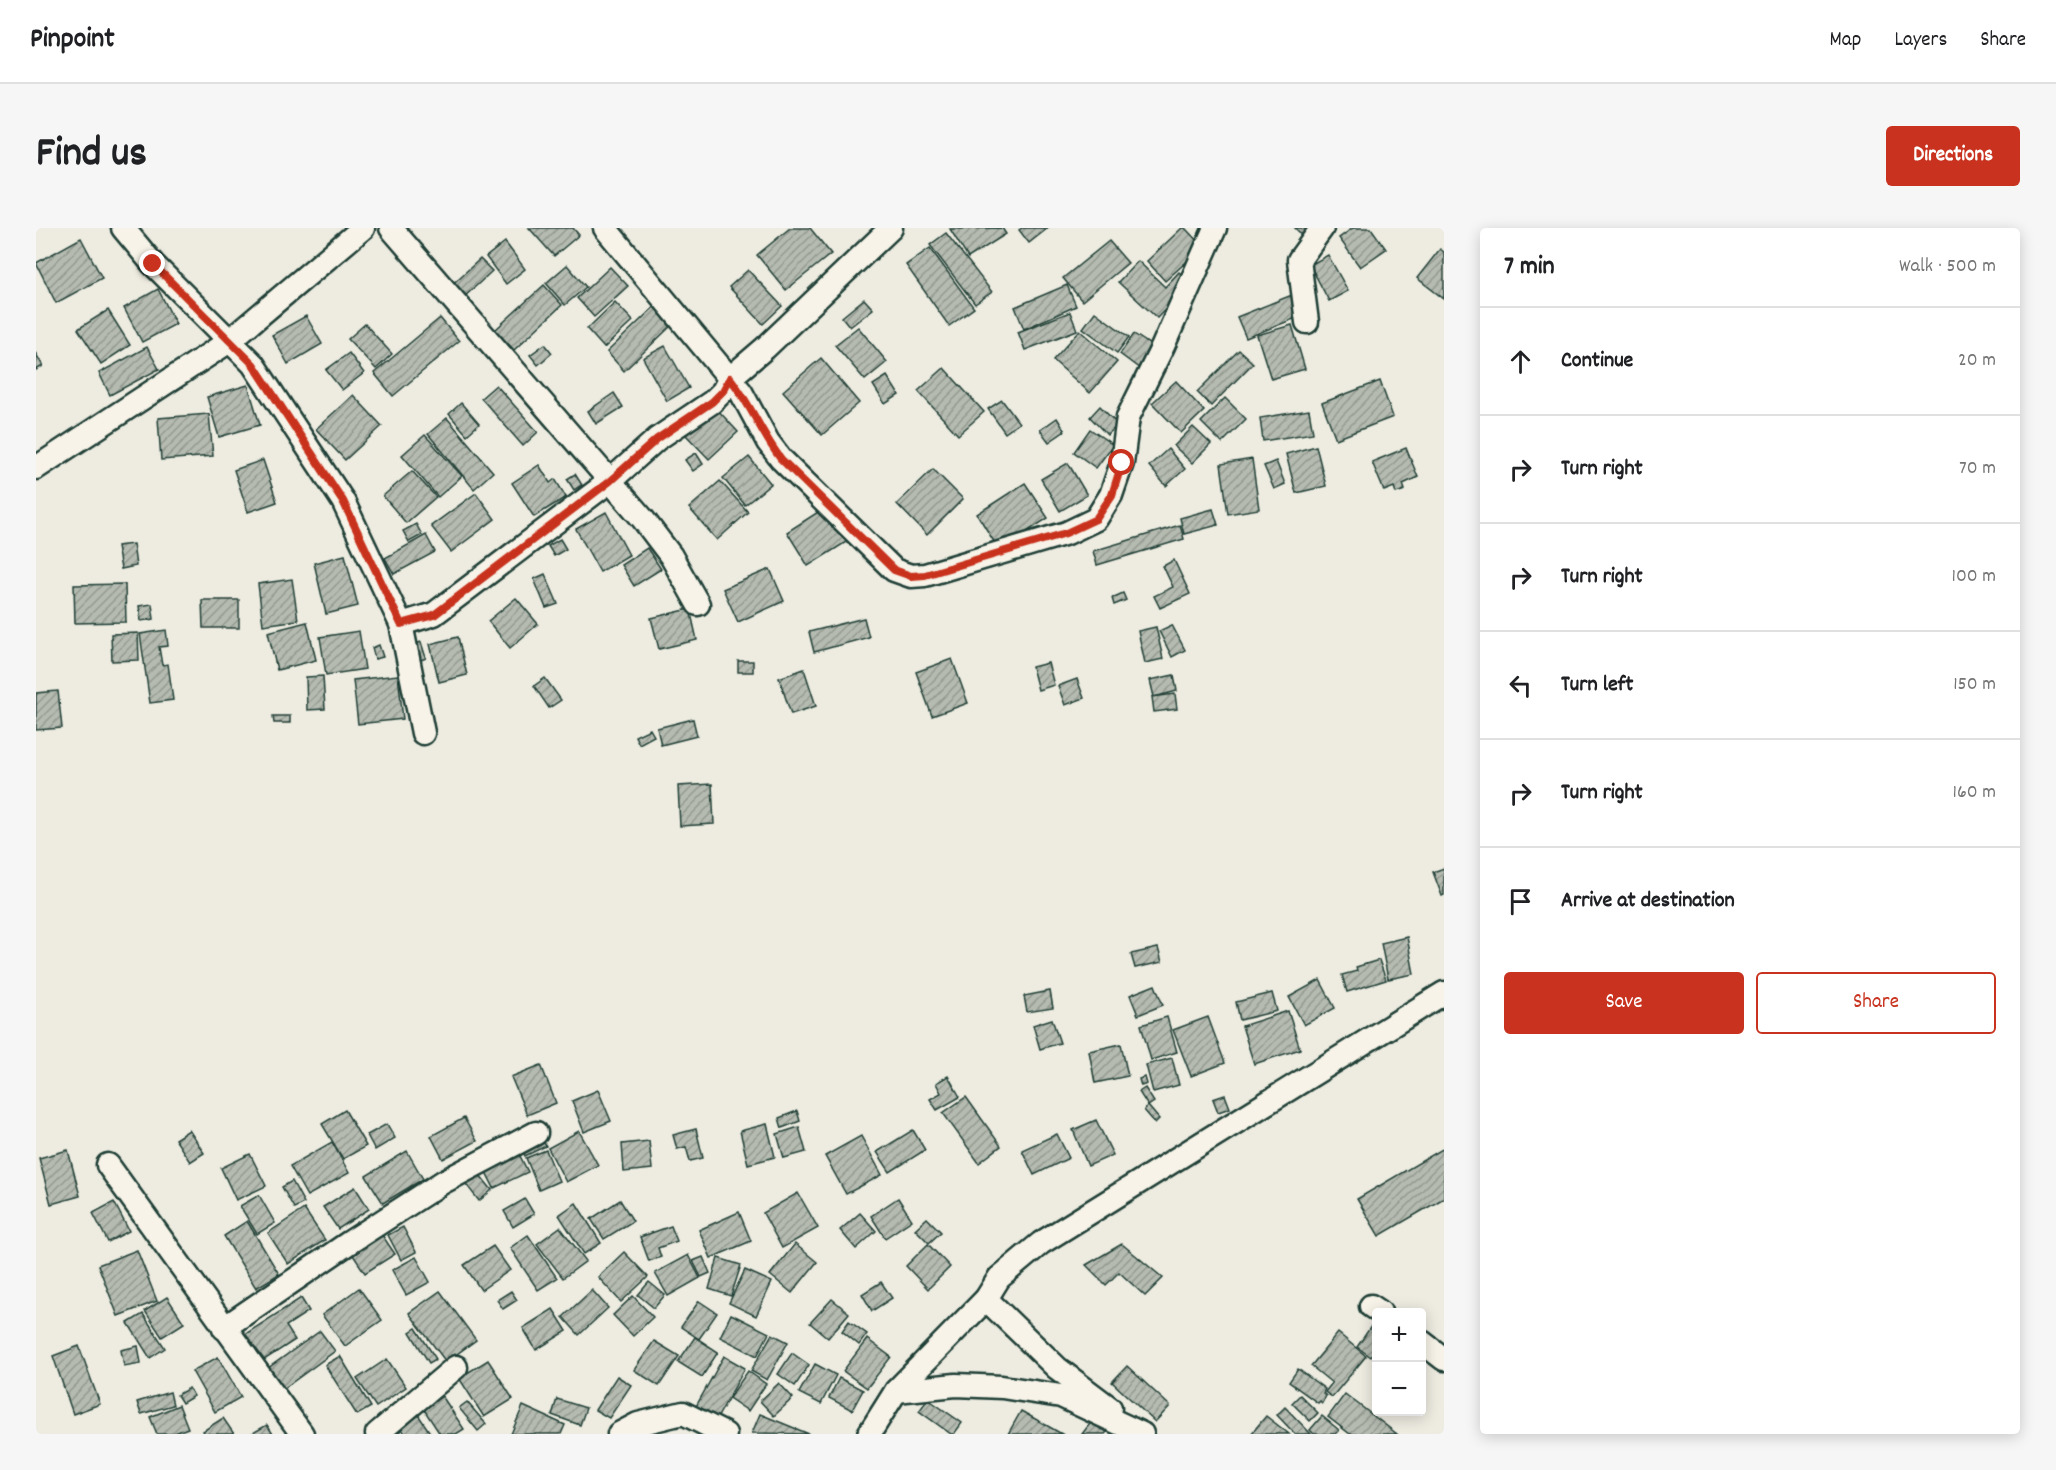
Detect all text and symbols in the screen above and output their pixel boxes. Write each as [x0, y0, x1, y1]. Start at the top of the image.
text: Pinpoint [30, 21, 115, 61]
text: Map [1830, 26, 1861, 56]
text: Layers [1894, 26, 1947, 56]
text: Share [1980, 26, 2026, 56]
text: Find us [36, 126, 147, 186]
button: Directions [1886, 126, 2020, 186]
text: 7 min [1504, 249, 1555, 286]
route end [139, 250, 165, 276]
text: Walk · 500 m [1899, 253, 1996, 281]
icon: ahead [1504, 345, 1537, 378]
text: Continue [1561, 346, 1633, 377]
text: 20 m [1958, 347, 1996, 375]
route start [1108, 449, 1134, 475]
icon: right [1504, 453, 1537, 486]
text: Turn right [1561, 454, 1643, 485]
text: 70 m [1959, 455, 1996, 483]
icon: right [1504, 561, 1537, 594]
text: Turn right [1561, 562, 1643, 593]
text: 100 m [1952, 563, 1996, 591]
icon: left [1504, 669, 1537, 702]
text: Turn left [1561, 670, 1633, 701]
text: 150 m [1953, 671, 1996, 699]
icon: right [1504, 777, 1537, 810]
text: Turn right [1561, 778, 1643, 809]
text: 160 m [1953, 779, 1996, 807]
icon: arrive [1504, 885, 1537, 918]
text: Arrive at destination [1561, 886, 1735, 917]
button: Save [1504, 972, 1744, 1034]
button: Share [1756, 972, 1996, 1034]
map controls [1372, 1308, 1426, 1416]
button: + [1372, 1308, 1426, 1362]
button: − [1372, 1362, 1426, 1416]

